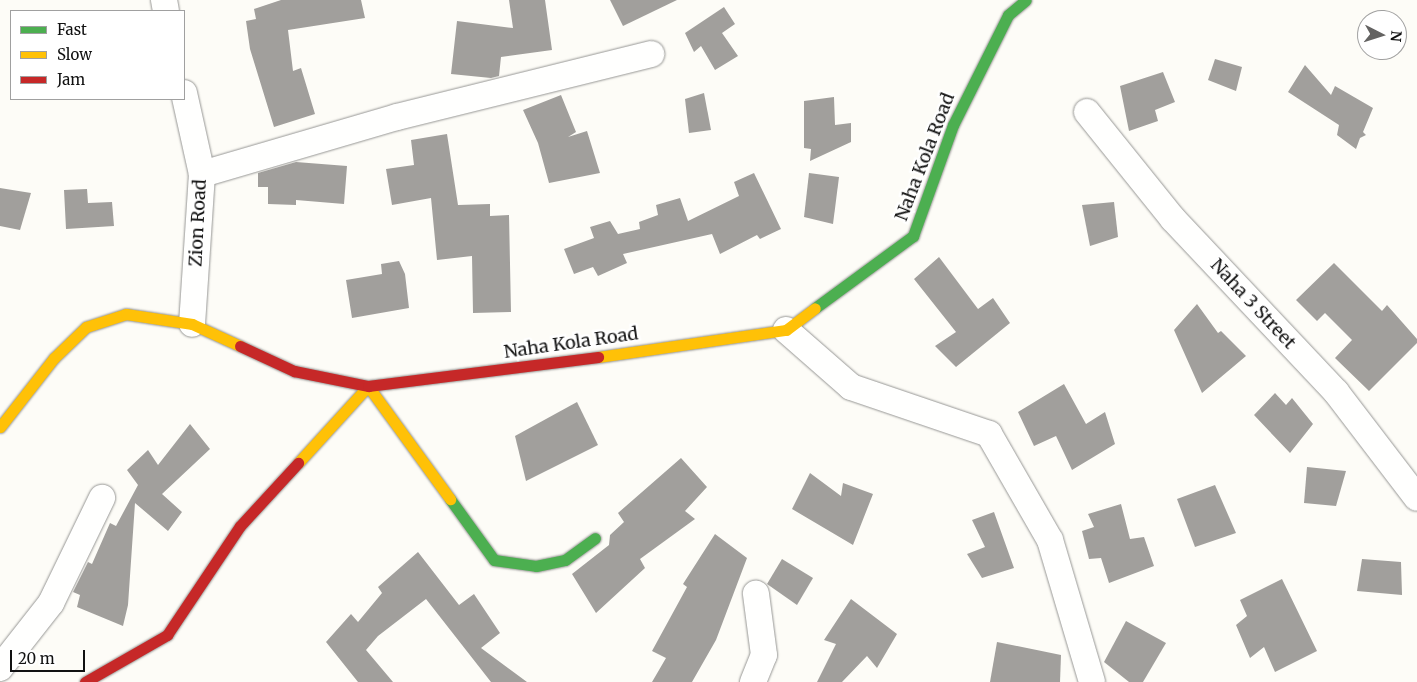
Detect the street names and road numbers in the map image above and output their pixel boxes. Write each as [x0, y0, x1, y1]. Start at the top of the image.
street label: Naha Kola Road [891, 90, 959, 224]
street label: Zion Road [185, 179, 211, 267]
street label: Naha 3 Street [1206, 255, 1300, 353]
street label: Naha Kola Road [503, 323, 639, 363]

